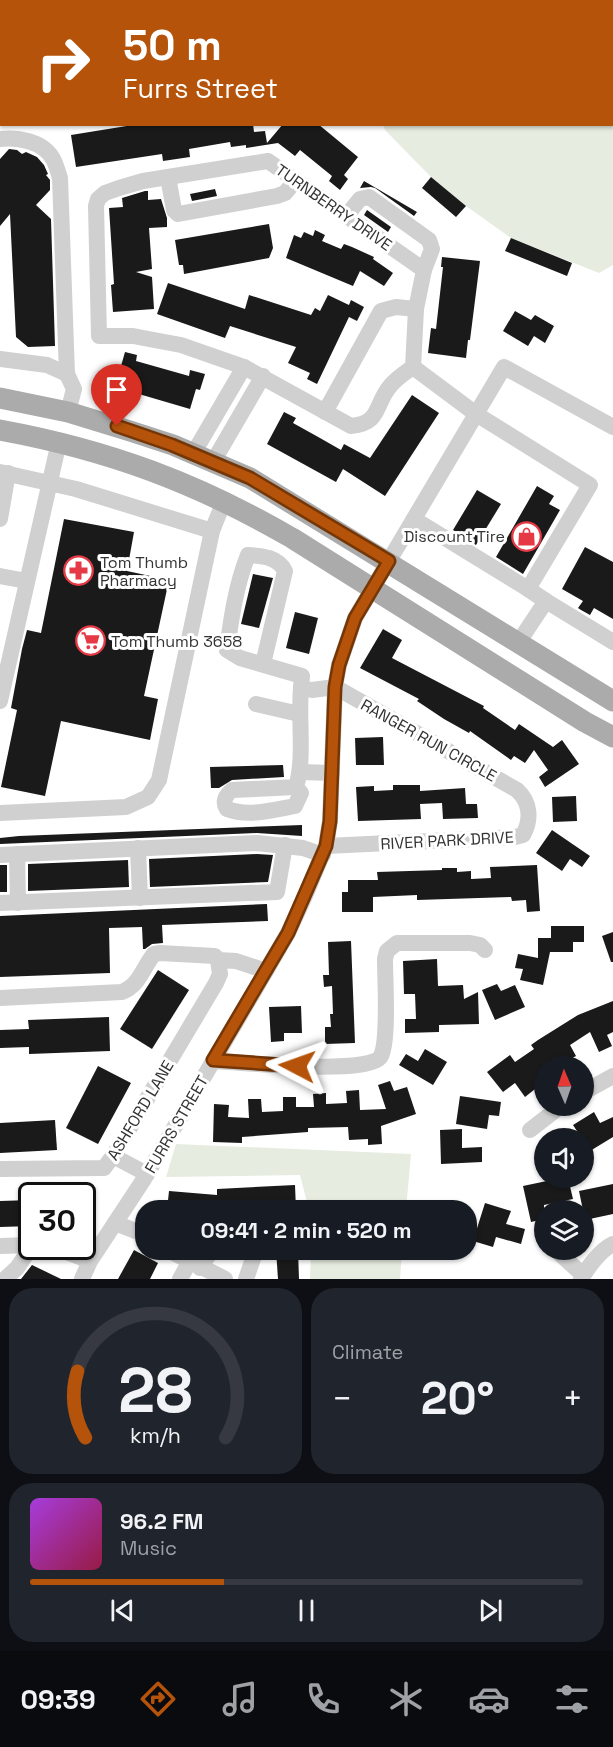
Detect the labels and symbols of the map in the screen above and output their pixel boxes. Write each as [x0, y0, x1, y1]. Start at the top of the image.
street label: TURNBERRY DRIVE [271, 159, 396, 255]
pin [91, 364, 142, 426]
shop icon: Discount Tire [510, 520, 542, 552]
place label: Discount Tire [404, 526, 505, 547]
place label: Tom Thumb Pharmacy [100, 552, 188, 591]
pharmacy icon: Tom Thumb Pharmacy [63, 555, 95, 587]
supermarket icon: Tom Thumb 3658 [74, 625, 106, 657]
place label: Tom Thumb 3658 [111, 631, 242, 652]
street label: RANGER RUN CIRCLE [357, 694, 500, 787]
street label: RIVER PARK DRIVE [380, 827, 514, 854]
position arrow [265, 1034, 329, 1098]
street label: ASHFORD LANE [102, 1056, 178, 1164]
north arrow [534, 1056, 594, 1116]
street label: FURRS STREET [140, 1072, 213, 1177]
speed limit sign: 30 [18, 1182, 96, 1260]

